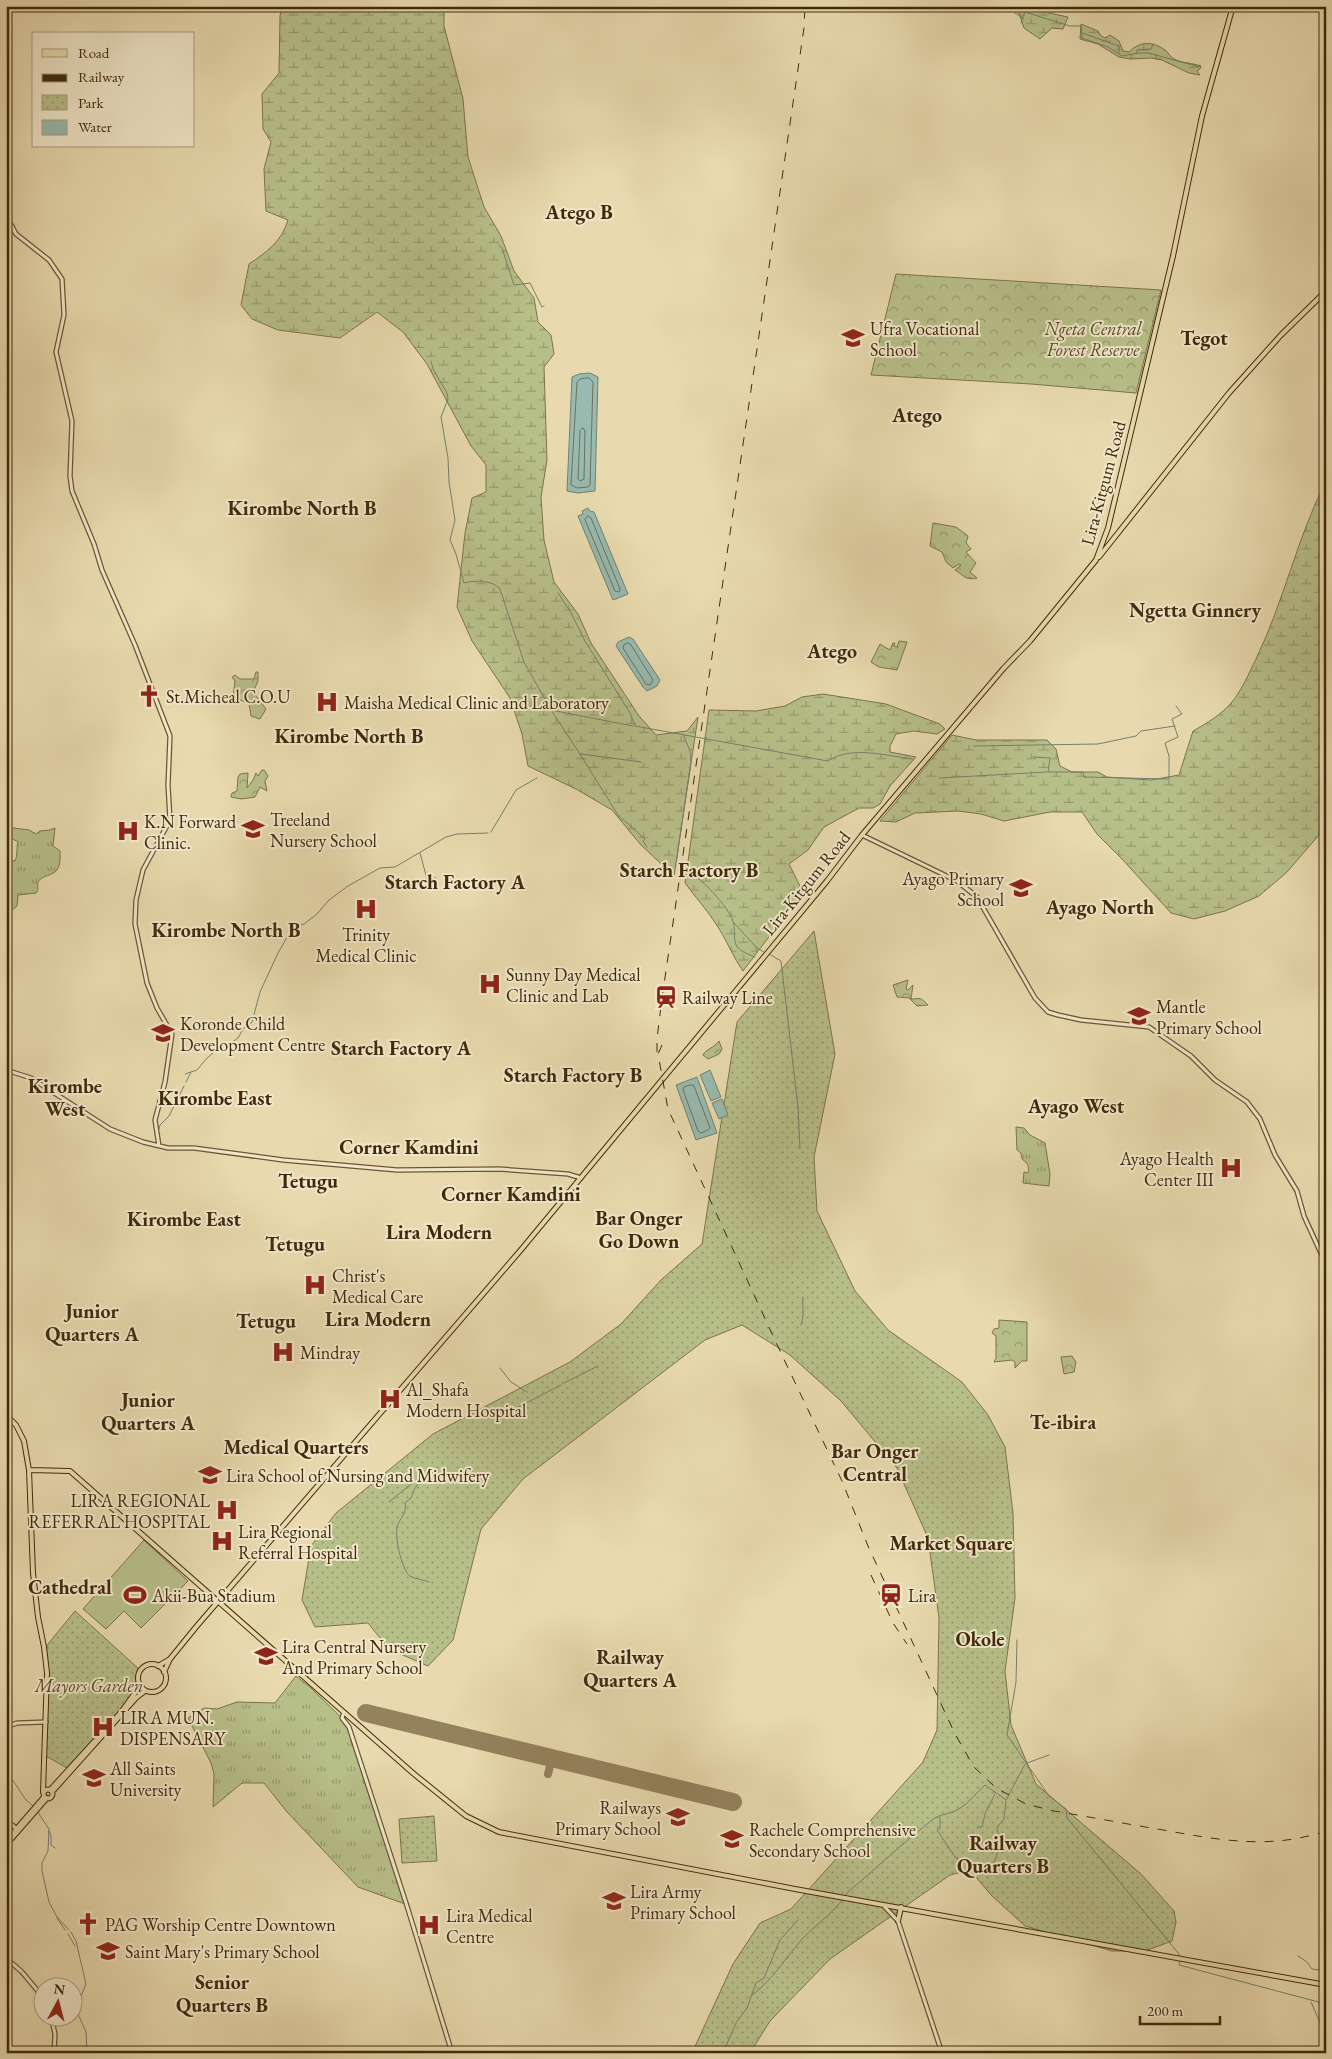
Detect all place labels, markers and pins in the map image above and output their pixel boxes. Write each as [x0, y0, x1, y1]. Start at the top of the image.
place label: Ufra Vocational School [870, 317, 979, 361]
school or university icon: Ufra Vocational School [840, 325, 866, 351]
church icon: St.Micheal C.O.U [136, 683, 162, 709]
place label: St.Micheal C.O.U [166, 685, 291, 708]
hospital icon: Maisha Medical Clinic and Laboratory [314, 689, 340, 715]
place label: Maisha Medical Clinic and Laboratory [344, 691, 609, 714]
place label: Treeland Nursery School [270, 808, 377, 852]
place label: K.N Forward Clinic. [144, 810, 237, 854]
school or university icon: Treeland Nursery School [240, 816, 266, 842]
hospital icon: K.N Forward Clinic. [115, 818, 141, 844]
place label: Ayago Primary School [901, 867, 1004, 911]
school or university icon: Ayago Primary School [1008, 875, 1034, 901]
hospital icon: Trinity Medical Clinic [353, 896, 379, 922]
place label: Trinity Medical Clinic [315, 923, 417, 967]
place label: Sunny Day Medical Clinic and Lab [506, 963, 640, 1007]
hospital icon: Sunny Day Medical Clinic and Lab [477, 971, 503, 997]
station icon: Railway Line [653, 984, 679, 1010]
place label: Railway Line [682, 986, 773, 1009]
place label: Mantle Primary School [1156, 995, 1262, 1039]
school or university icon: Mantle Primary School [1126, 1003, 1152, 1029]
place label: Koronde Child Development Centre [180, 1012, 325, 1056]
school or university icon: Koronde Child Development Centre [150, 1020, 176, 1046]
place label: Ayago Health Center III [1119, 1147, 1214, 1191]
hospital icon: Ayago Health Center III [1218, 1155, 1244, 1181]
place label: Christ's Medical Care [332, 1264, 423, 1308]
hospital icon: Christ's Medical Care [302, 1272, 328, 1298]
hospital icon: Mindray [270, 1339, 296, 1365]
place label: Mindray [300, 1341, 360, 1364]
place label: Al_Shafa Modern Hospital [405, 1378, 526, 1422]
hospital icon: Al_Shafa Modern Hospital [377, 1386, 403, 1412]
school or university icon: Lira School of Nursing and Midwifery [197, 1462, 223, 1488]
place label: Lira School of Nursing and Midwifery [226, 1464, 489, 1487]
place label: LIRA REGIONAL REFERRAL HOSPITAL [28, 1489, 210, 1533]
hospital icon: LIRA REGIONAL REFERRAL HOSPITAL [214, 1497, 240, 1523]
place label: Lira Regional Referral Hospital [238, 1520, 357, 1564]
hospital icon: Lira Regional Referral Hospital [209, 1528, 235, 1554]
sports icon: Akii-Bua Stadium [122, 1582, 148, 1608]
station icon: Lira [878, 1582, 904, 1608]
place label: Akii-Bua Stadium [151, 1584, 276, 1607]
place label: Lira [908, 1584, 937, 1607]
place label: Lira Central Nursery And Primary School [281, 1635, 426, 1679]
school or university icon: Lira Central Nursery And Primary School [253, 1643, 279, 1669]
place label: LIRA MUN. DISPENSARY [120, 1706, 227, 1750]
hospital icon: LIRA MUN. DISPENSARY [90, 1714, 116, 1740]
place label: All Saints University [109, 1757, 182, 1801]
school or university icon: All Saints University [81, 1765, 107, 1791]
place label: Railways Primary School [555, 1796, 661, 1840]
school or university icon: Railways Primary School [665, 1804, 691, 1830]
place label: Rachele Comprehensive Secondary School [749, 1818, 916, 1862]
school or university icon: Rachele Comprehensive Secondary School [719, 1826, 745, 1852]
place label: Lira Army Primary School [630, 1880, 736, 1924]
school or university icon: Lira Army Primary School [601, 1888, 627, 1914]
place label: Lira Medical Centre [446, 1904, 533, 1948]
church icon: PAG Worship Centre Downtown [75, 1911, 101, 1937]
hospital icon: Lira Medical Centre [416, 1912, 442, 1938]
place label: PAG Worship Centre Downtown [105, 1913, 336, 1936]
school or university icon: Saint Mary's Primary School [95, 1938, 121, 1964]
place label: Saint Mary's Primary School [125, 1940, 320, 1963]

